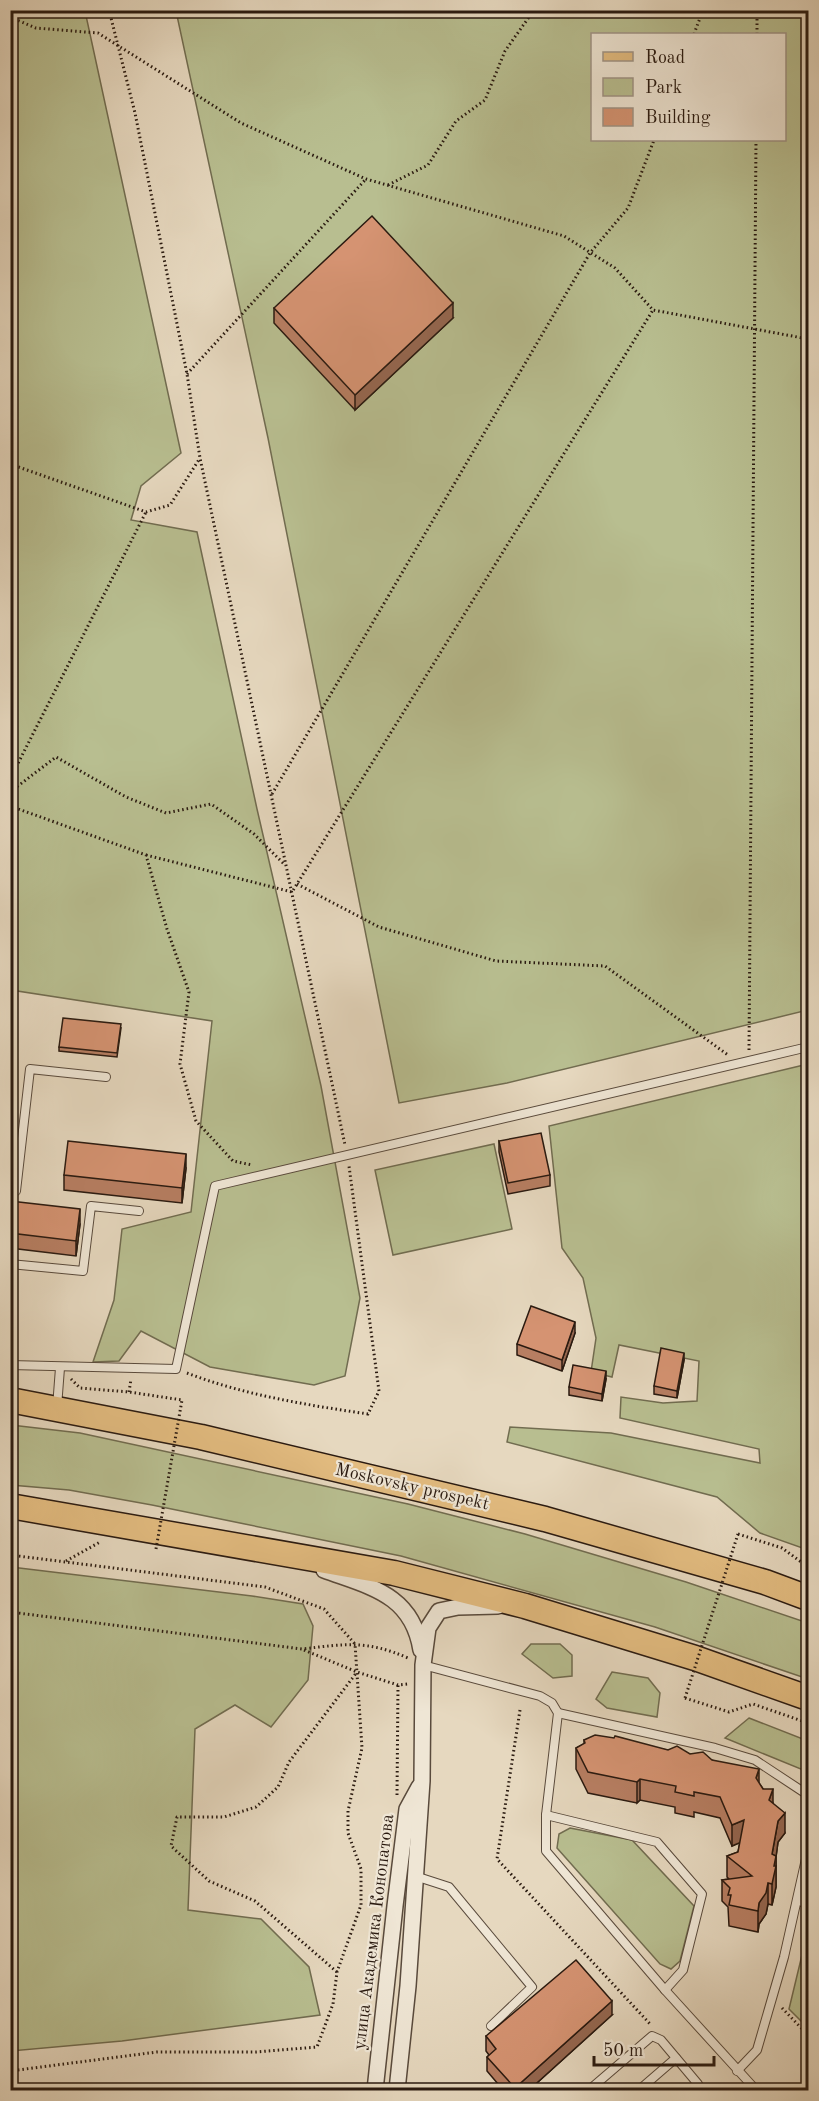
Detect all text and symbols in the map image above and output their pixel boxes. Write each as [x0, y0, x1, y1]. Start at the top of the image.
legend [591, 33, 786, 141]
text: Road [645, 49, 685, 67]
text: Park [645, 79, 682, 97]
text: Building [645, 109, 711, 127]
street label: Moskovsky prospekt [333, 1461, 491, 1513]
street label: улица Академика Конопатова [351, 1813, 397, 2051]
scale bar [594, 2029, 714, 2067]
text: 50 m [603, 2042, 643, 2060]

